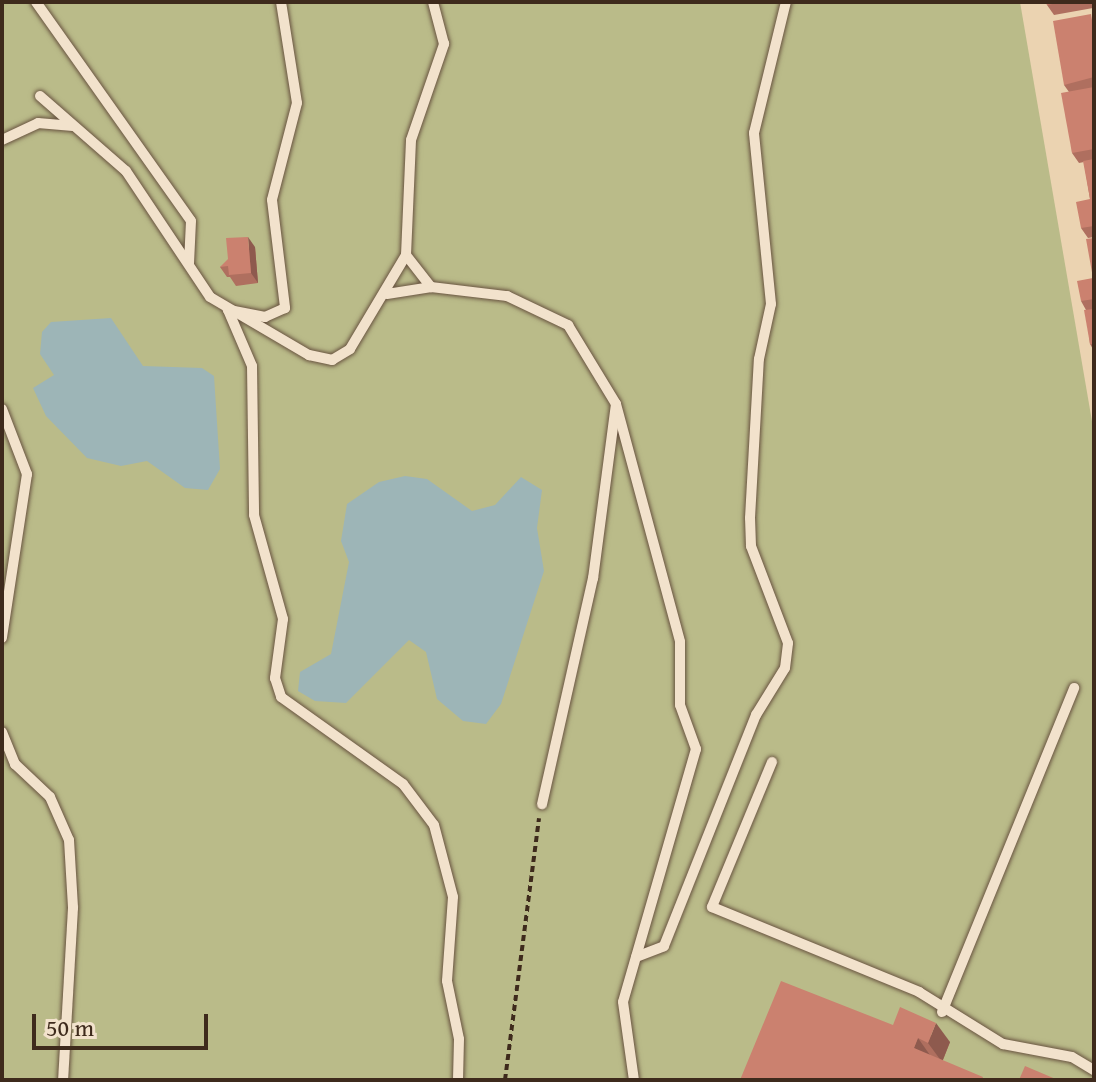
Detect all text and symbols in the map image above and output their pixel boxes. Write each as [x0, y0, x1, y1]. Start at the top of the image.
scale bar [36, 998, 212, 1048]
text: 50 m [46, 1010, 94, 1045]

